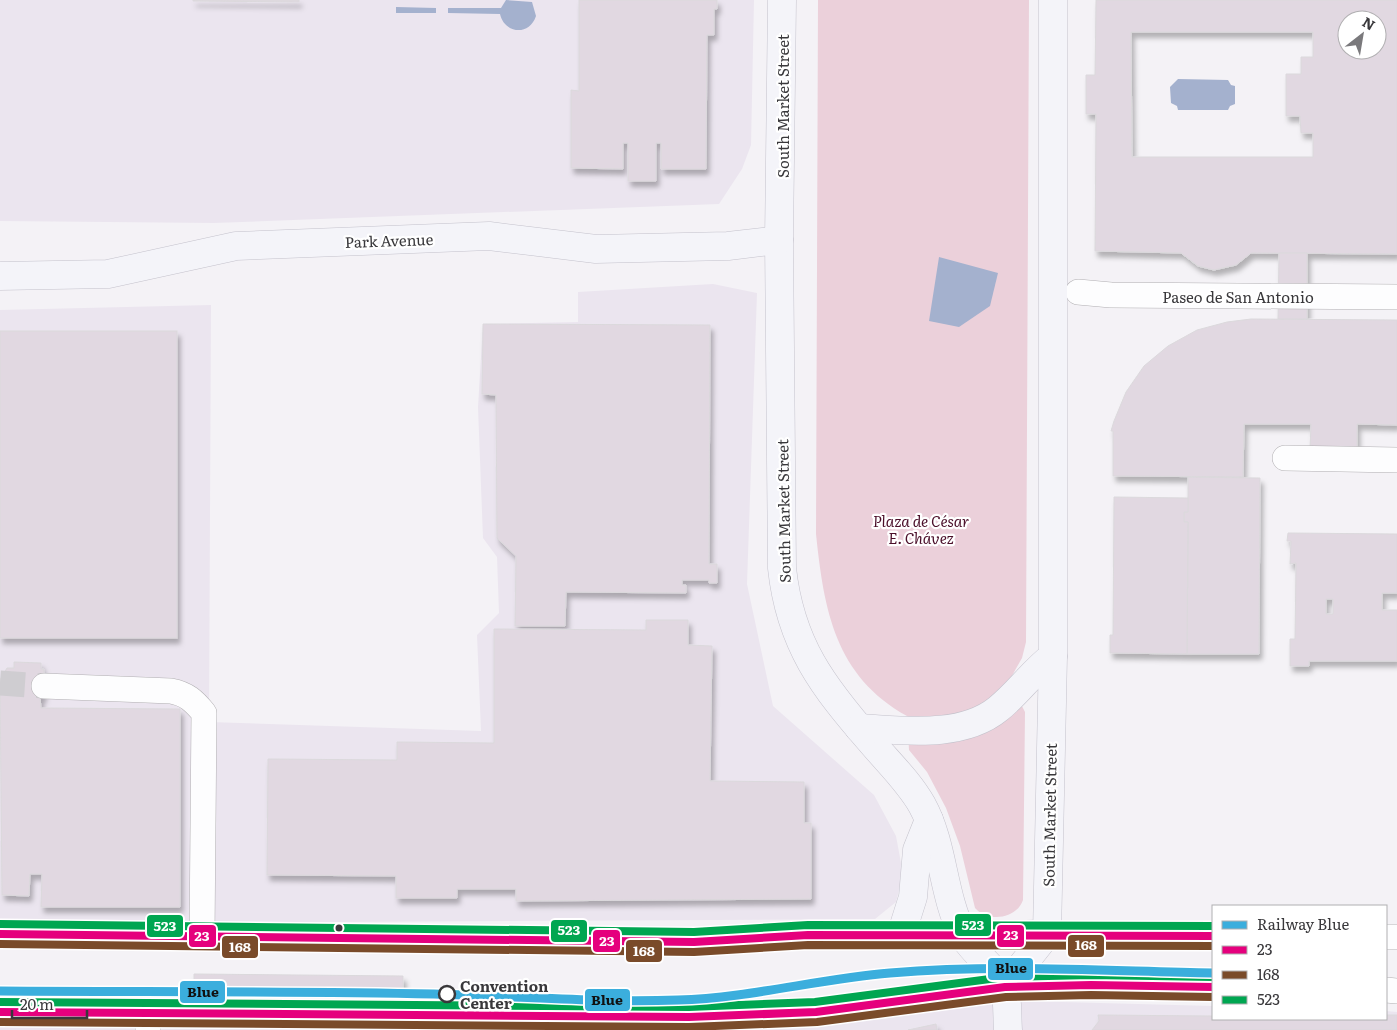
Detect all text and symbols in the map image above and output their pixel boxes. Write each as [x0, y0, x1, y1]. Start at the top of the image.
north arrow [1337, 10, 1387, 60]
text: N [1359, 11, 1380, 35]
street label: South Market Street [771, 34, 794, 178]
street label: Park Avenue [344, 227, 434, 253]
street label: Paseo de San Antonio [1162, 285, 1314, 308]
street label: South Market Street [770, 439, 796, 583]
park label: Plaza de César E. Chávez [873, 509, 969, 549]
street label: South Market Street [1036, 743, 1062, 887]
legend [1212, 905, 1387, 1020]
text: Railway Blue [1257, 912, 1349, 935]
line badge: 523 [954, 913, 992, 937]
line badge: 523 [146, 914, 184, 938]
text: 523 [962, 914, 985, 934]
text: 523 [154, 915, 177, 935]
line badge: 523 [550, 919, 588, 943]
text: 523 [558, 919, 581, 939]
unlabelled marker [334, 923, 344, 933]
line badge: 23 [188, 924, 217, 948]
line badge: 23 [996, 924, 1025, 948]
text: 23 [1003, 924, 1019, 944]
text: 23 [194, 925, 210, 945]
line badge: 23 [592, 929, 621, 953]
text: 23 [599, 930, 615, 950]
line badge: 168 [1067, 934, 1105, 958]
text: 168 [1075, 934, 1097, 954]
line badge: 168 [221, 935, 259, 959]
text: 168 [229, 936, 251, 956]
text: 23 [1257, 937, 1273, 960]
line badge: 168 [625, 939, 663, 963]
text: 168 [633, 940, 655, 960]
line badge: Blue [987, 957, 1034, 981]
text: Blue [995, 957, 1027, 977]
text: 168 [1257, 962, 1279, 985]
place label: Convention Center [460, 974, 549, 1014]
line badge: Blue [179, 980, 226, 1004]
text: Blue [187, 981, 219, 1001]
marker: Convention Center [438, 985, 456, 1003]
text: 523 [1257, 987, 1280, 1010]
scale bar [12, 988, 88, 1020]
line badge: Blue [584, 988, 631, 1012]
text: Blue [591, 989, 623, 1009]
text: 20 m [20, 992, 54, 1015]

